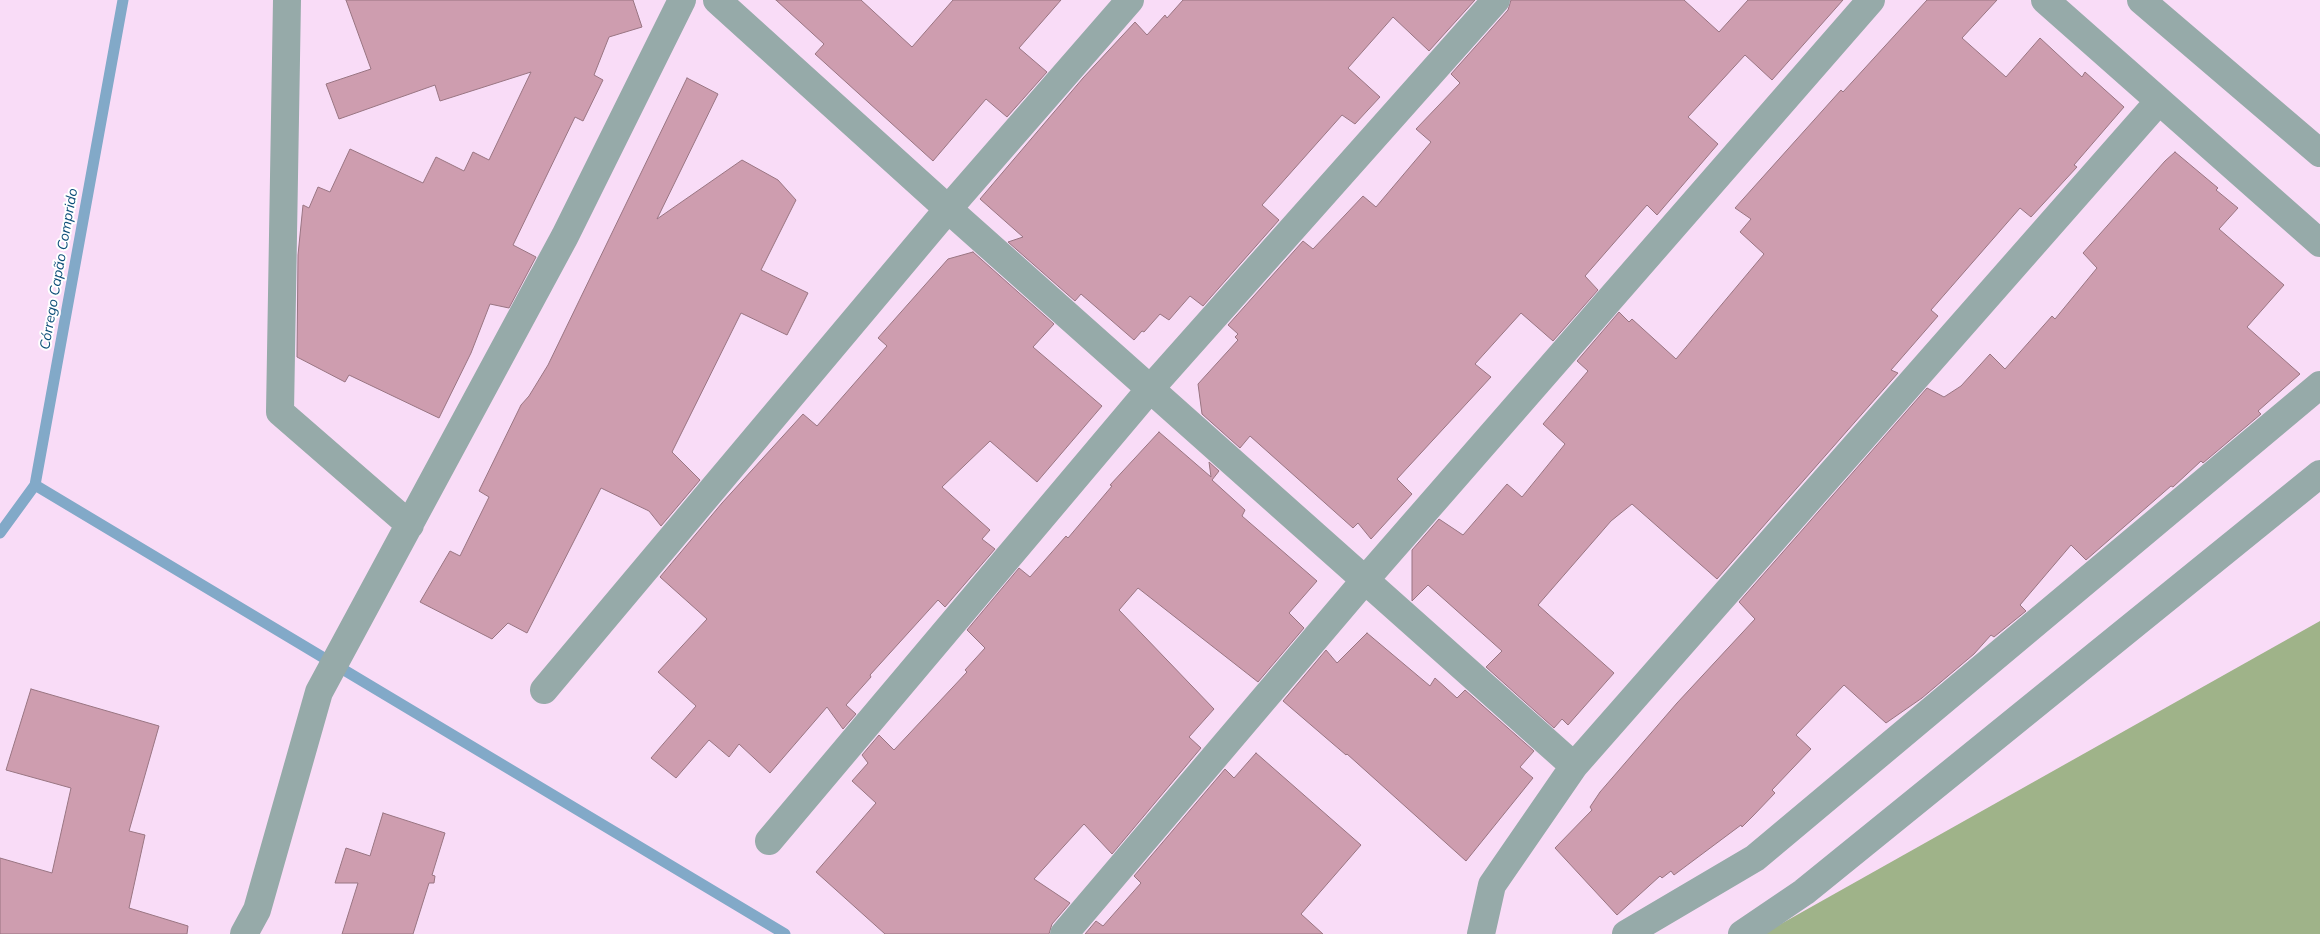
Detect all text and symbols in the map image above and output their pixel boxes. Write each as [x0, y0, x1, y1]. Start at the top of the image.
water label: Córrego Capão Comprido [37, 187, 81, 351]

